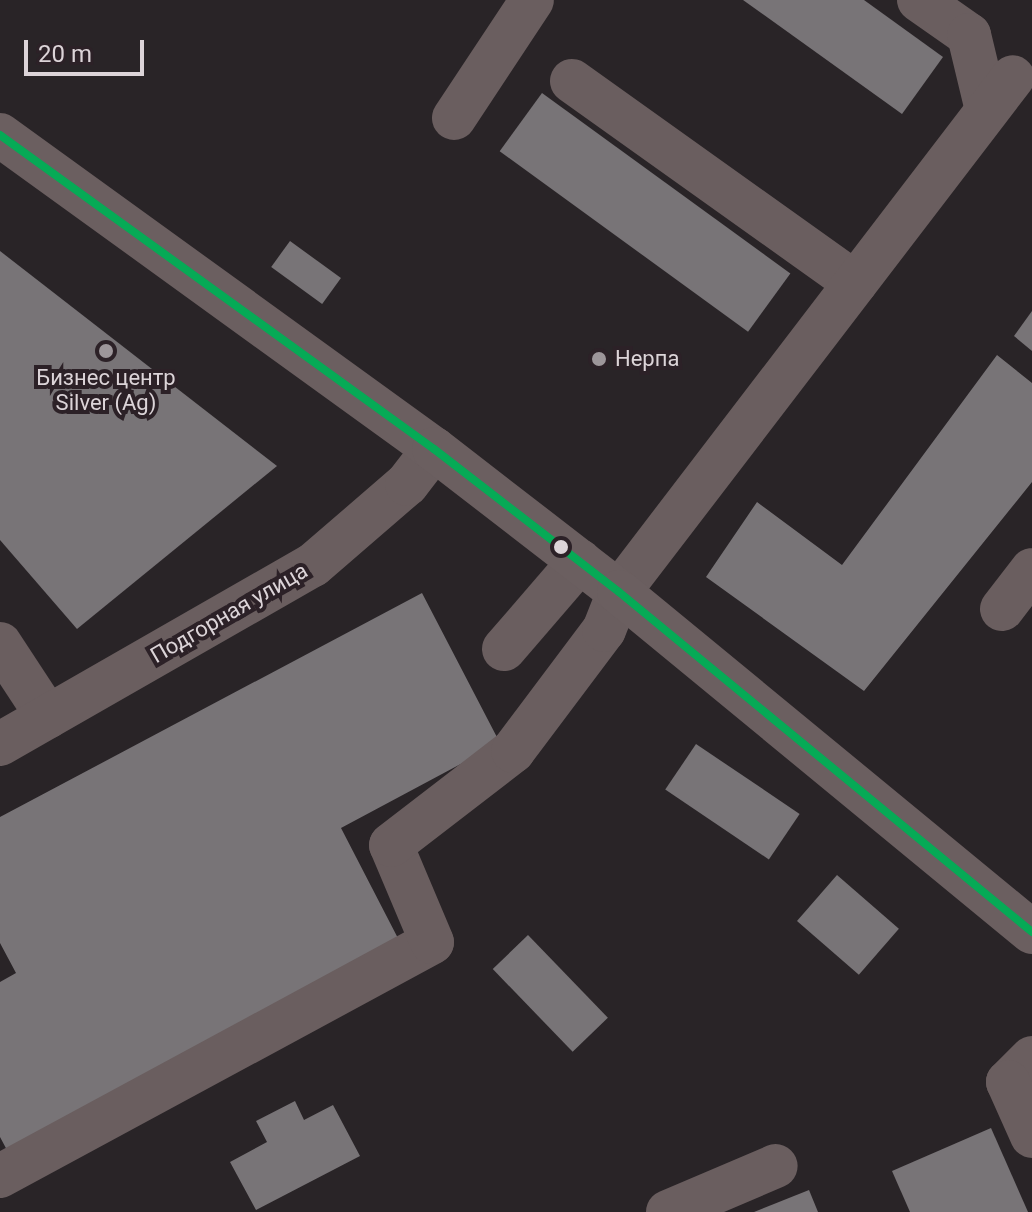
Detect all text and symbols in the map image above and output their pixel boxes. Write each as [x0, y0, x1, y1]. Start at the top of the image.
scale bar [28, 24, 148, 74]
text: 20 m [38, 40, 92, 68]
marker: Бизнес центр Silver (Ag) [97, 342, 115, 360]
place label: Нерпа [615, 346, 679, 372]
marker: Нерпа [590, 350, 608, 368]
place label: Бизнес центр Silver (Ag) [36, 364, 176, 416]
unlabelled marker [553, 539, 569, 555]
street label: Подгорная улица [146, 557, 312, 669]

